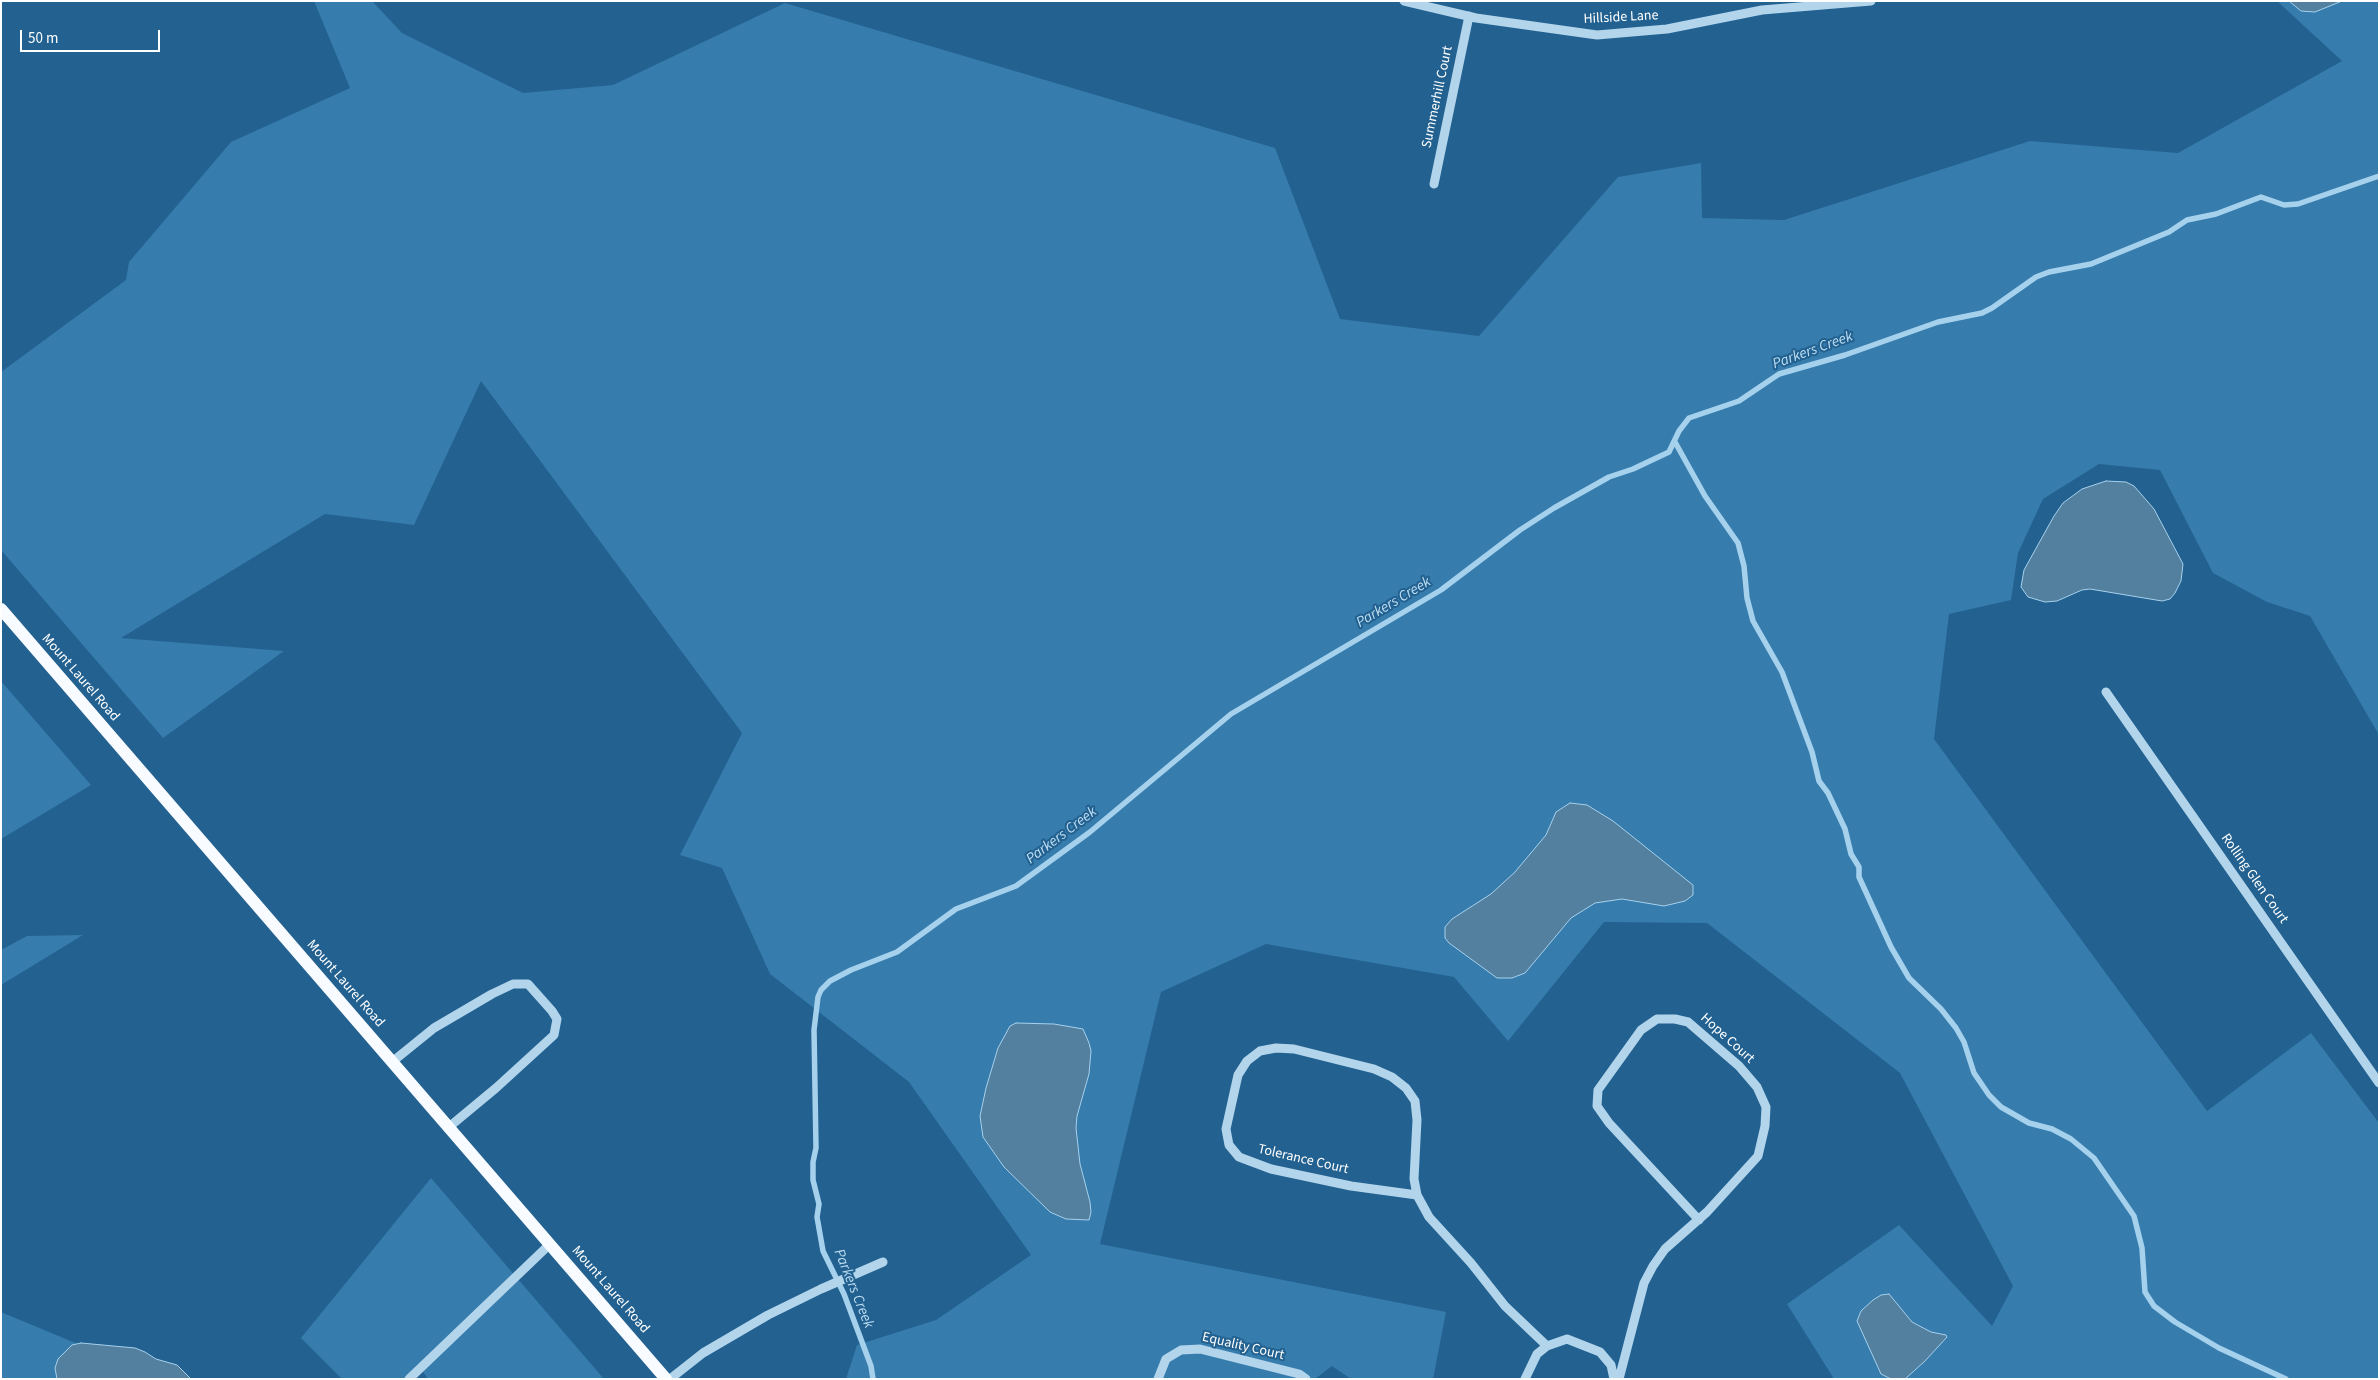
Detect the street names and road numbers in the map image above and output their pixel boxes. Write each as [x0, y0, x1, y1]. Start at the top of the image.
street label: Hillside Lane [1583, 8, 1659, 28]
street label: Summerhill Court [1419, 44, 1457, 150]
street label: Mount Laurel Road [38, 631, 122, 725]
street label: Rolling Glen Court [2217, 831, 2291, 927]
street label: Mount Laurel Road [303, 937, 387, 1031]
street label: Hope Court [1696, 1010, 1758, 1068]
street label: Tolerance Court [1256, 1141, 1350, 1179]
street label: Mount Laurel Road [568, 1243, 652, 1337]
street label: Equality Court [1200, 1329, 1286, 1365]

